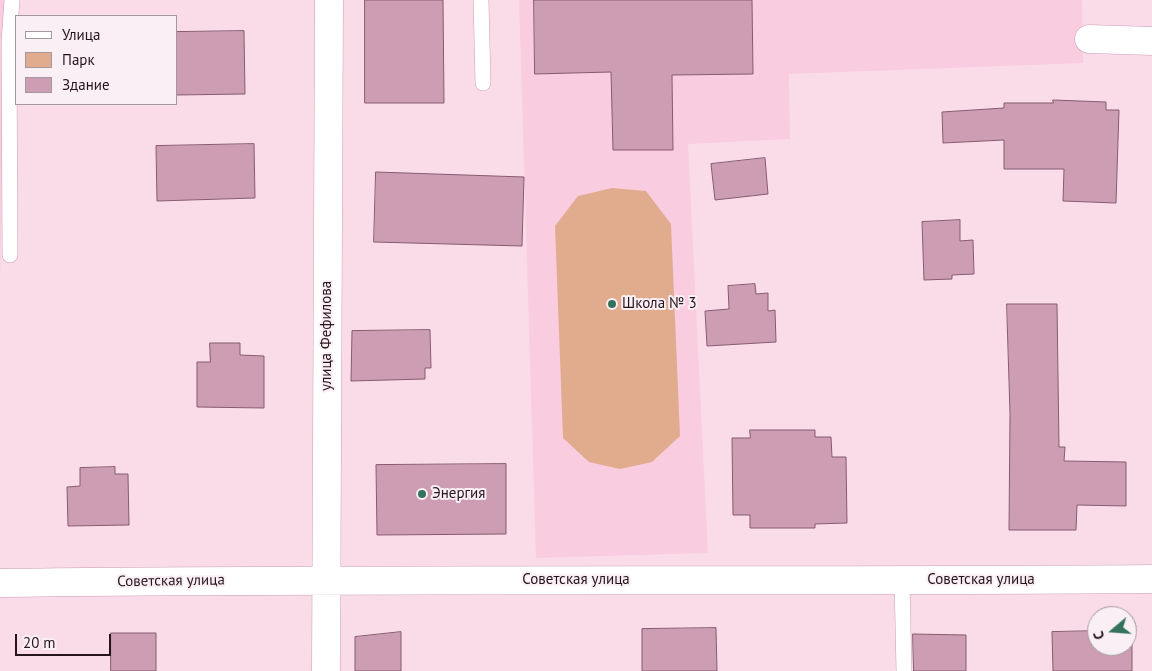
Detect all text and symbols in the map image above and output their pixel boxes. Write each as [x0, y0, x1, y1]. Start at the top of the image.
legend [15, 15, 178, 105]
text: Улица [62, 25, 100, 44]
text: Парк [62, 50, 95, 69]
text: Здание [62, 75, 110, 94]
street label: улица Фефилова [318, 281, 336, 391]
place label: Школа № 3 [622, 295, 697, 313]
marker: Школа № 3 [606, 298, 618, 310]
place label: Энергия [432, 485, 485, 503]
marker: Энергия [416, 488, 428, 500]
street label: Советская улица [117, 571, 225, 591]
street label: Советская улица [522, 571, 630, 589]
street label: Советская улица [927, 571, 1035, 589]
north arrow [1087, 606, 1137, 656]
scale bar [18, 624, 114, 656]
text: С [1089, 629, 1108, 642]
text: 20 m [23, 633, 56, 652]

